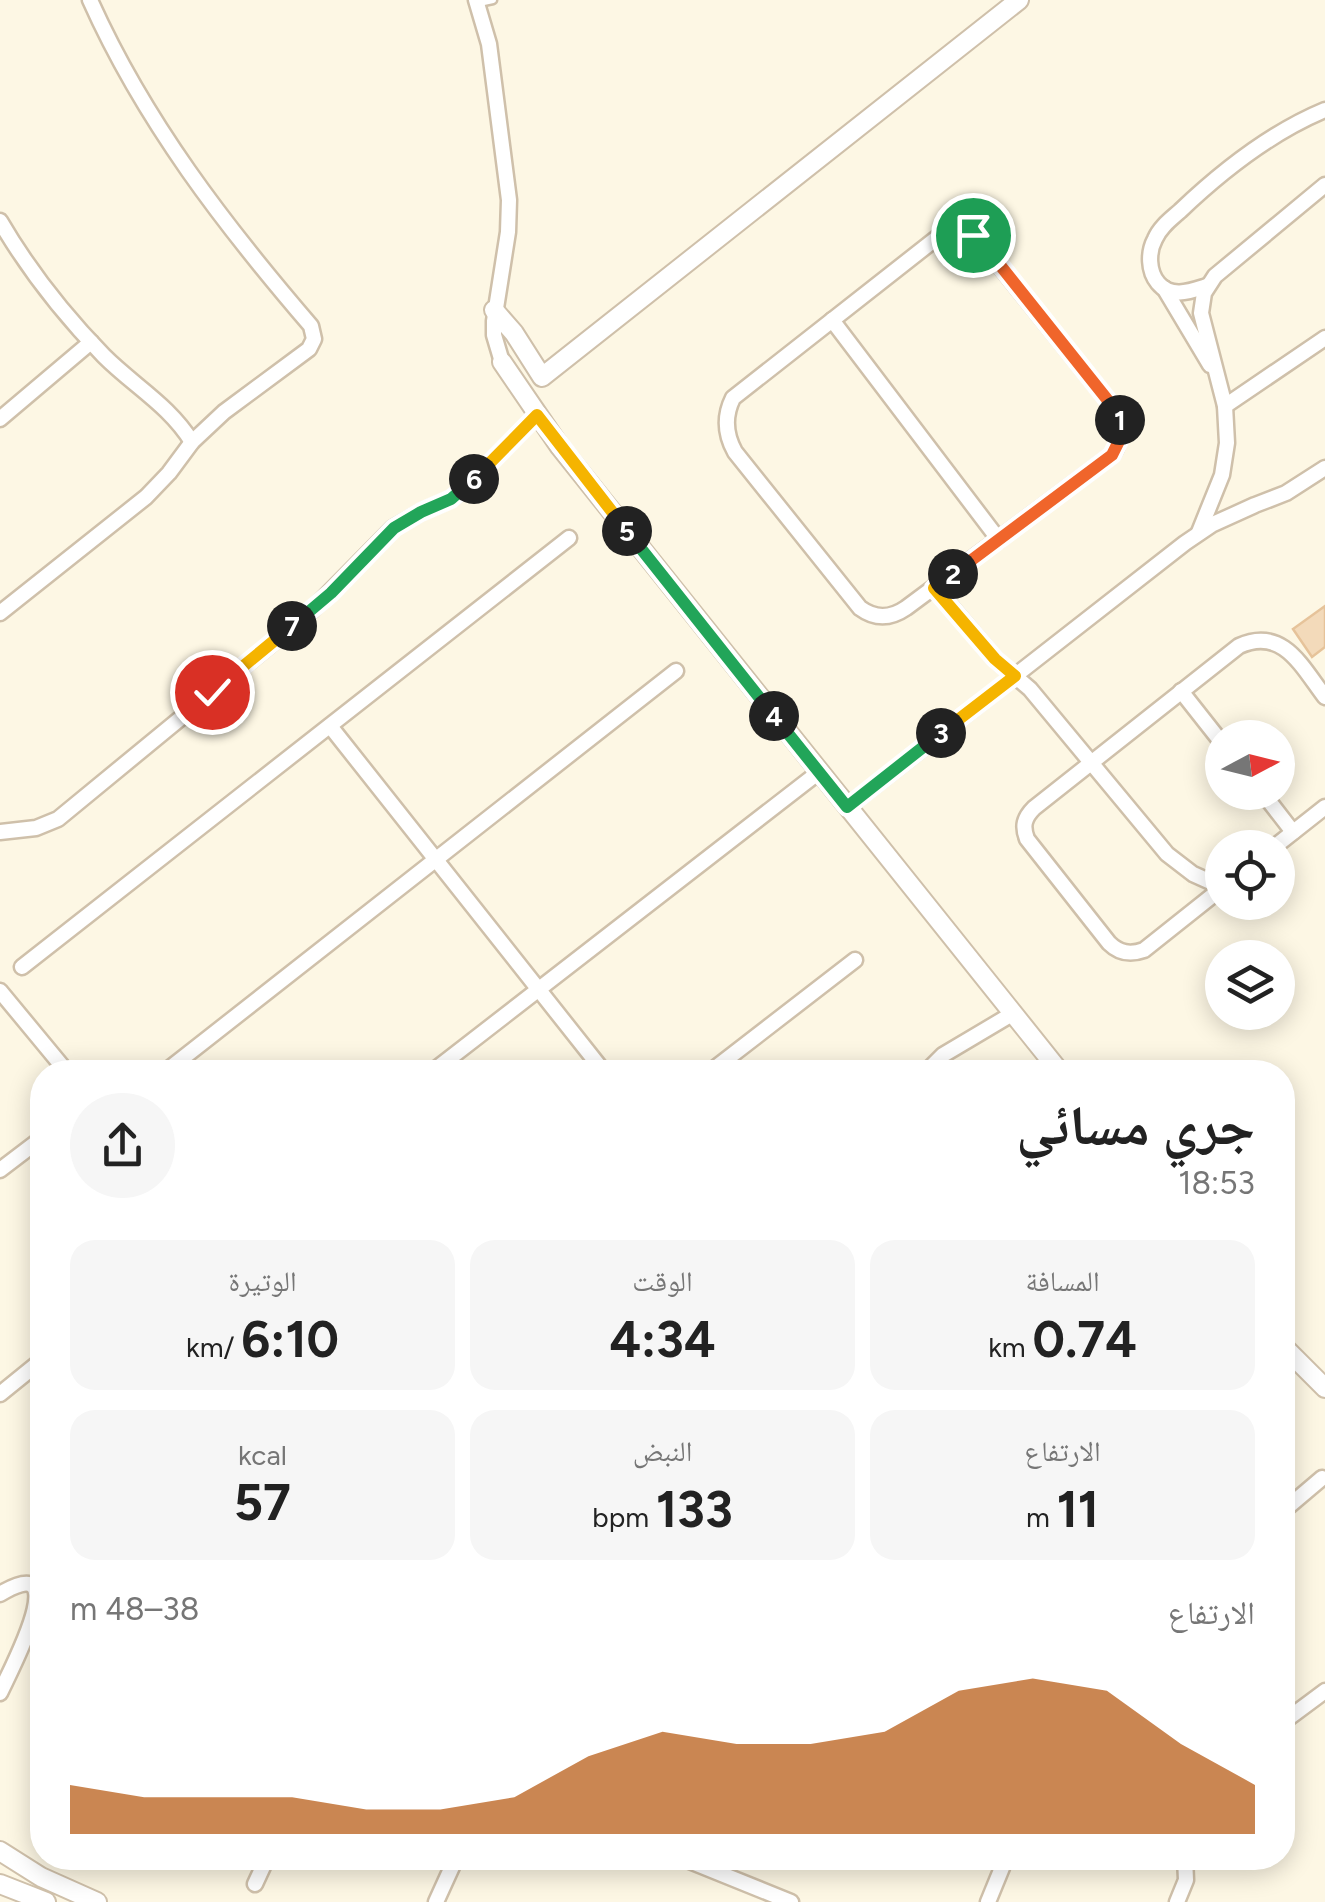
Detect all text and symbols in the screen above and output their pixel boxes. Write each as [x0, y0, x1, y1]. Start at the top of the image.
pin [931, 193, 1016, 278]
icon: arrive [946, 208, 1001, 263]
pin: 1 [1095, 395, 1145, 445]
text: 1 [1114, 403, 1126, 437]
pin: 6 [449, 454, 499, 504]
text: 6 [466, 462, 482, 496]
pin: 5 [602, 506, 652, 556]
text: 5 [619, 514, 635, 548]
pin: 2 [928, 549, 978, 599]
text: 2 [945, 557, 961, 591]
pin: 7 [267, 601, 317, 651]
text: 7 [284, 609, 300, 643]
pin [170, 650, 255, 735]
icon: check [185, 665, 240, 720]
pin: 4 [749, 691, 799, 741]
text: 4 [765, 699, 783, 733]
pin: 3 [916, 708, 966, 758]
text: 3 [933, 716, 949, 750]
north arrow [1205, 720, 1295, 810]
map controls [1205, 720, 1295, 1030]
button: locate [1205, 830, 1295, 920]
button: layers [1205, 940, 1295, 1030]
button: share [70, 1093, 175, 1198]
text: جري مسائي [1016, 1093, 1255, 1159]
text: 18:53 [1178, 1164, 1255, 1202]
text: الوتيرة [228, 1264, 297, 1298]
text: الوقت [632, 1264, 693, 1298]
text: المسافة [1025, 1264, 1100, 1298]
text: 6:10 [241, 1309, 339, 1370]
text: 4:34 [609, 1309, 716, 1370]
text: 0.74 [1033, 1309, 1137, 1370]
text: /km [186, 1330, 241, 1364]
text: km [988, 1330, 1033, 1364]
text: النبض [633, 1434, 692, 1468]
text: الارتفاع [1024, 1434, 1101, 1468]
text: kcal [238, 1438, 287, 1472]
text: 57 [234, 1472, 291, 1533]
text: 133 [656, 1479, 733, 1540]
text: 11 [1057, 1479, 1099, 1540]
text: bpm [592, 1500, 656, 1534]
text: m [1026, 1500, 1057, 1534]
text: 38–48 m [70, 1590, 199, 1628]
text: الارتفاع [1168, 1594, 1255, 1632]

